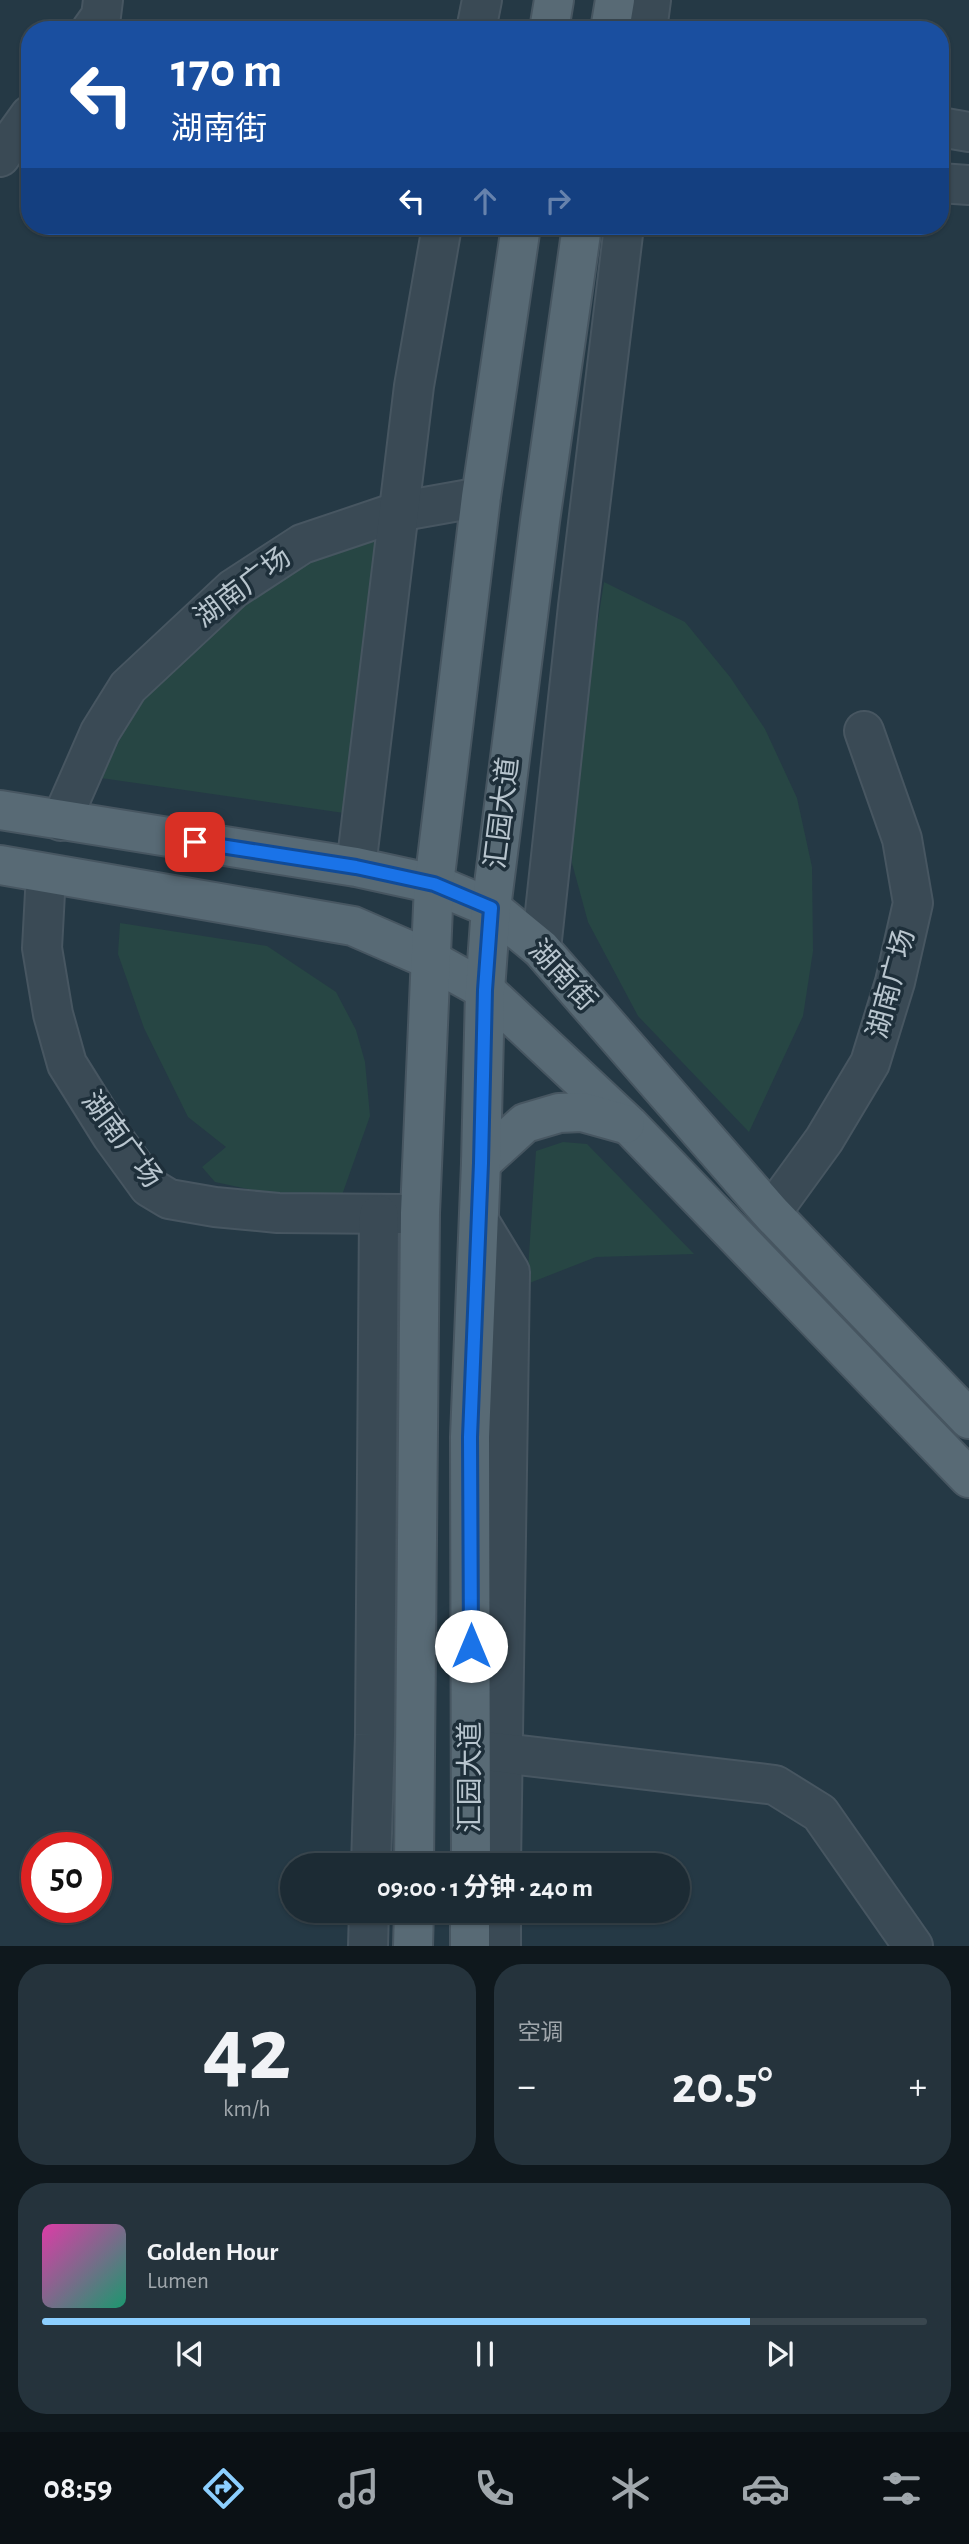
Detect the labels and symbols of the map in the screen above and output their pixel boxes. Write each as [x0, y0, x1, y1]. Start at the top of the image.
street label: 湖南广场 [189, 542, 296, 633]
street label: 汇园大道 [480, 755, 524, 870]
pin [165, 812, 225, 872]
street label: 湖南广场 [862, 926, 920, 1042]
street label: 湖南街 [523, 934, 602, 1016]
street label: 湖南广场 [76, 1086, 167, 1193]
position arrow [434, 1609, 508, 1683]
street label: 汇园大道 [455, 1721, 485, 1833]
speed limit sign: 50 [21, 1832, 112, 1923]

